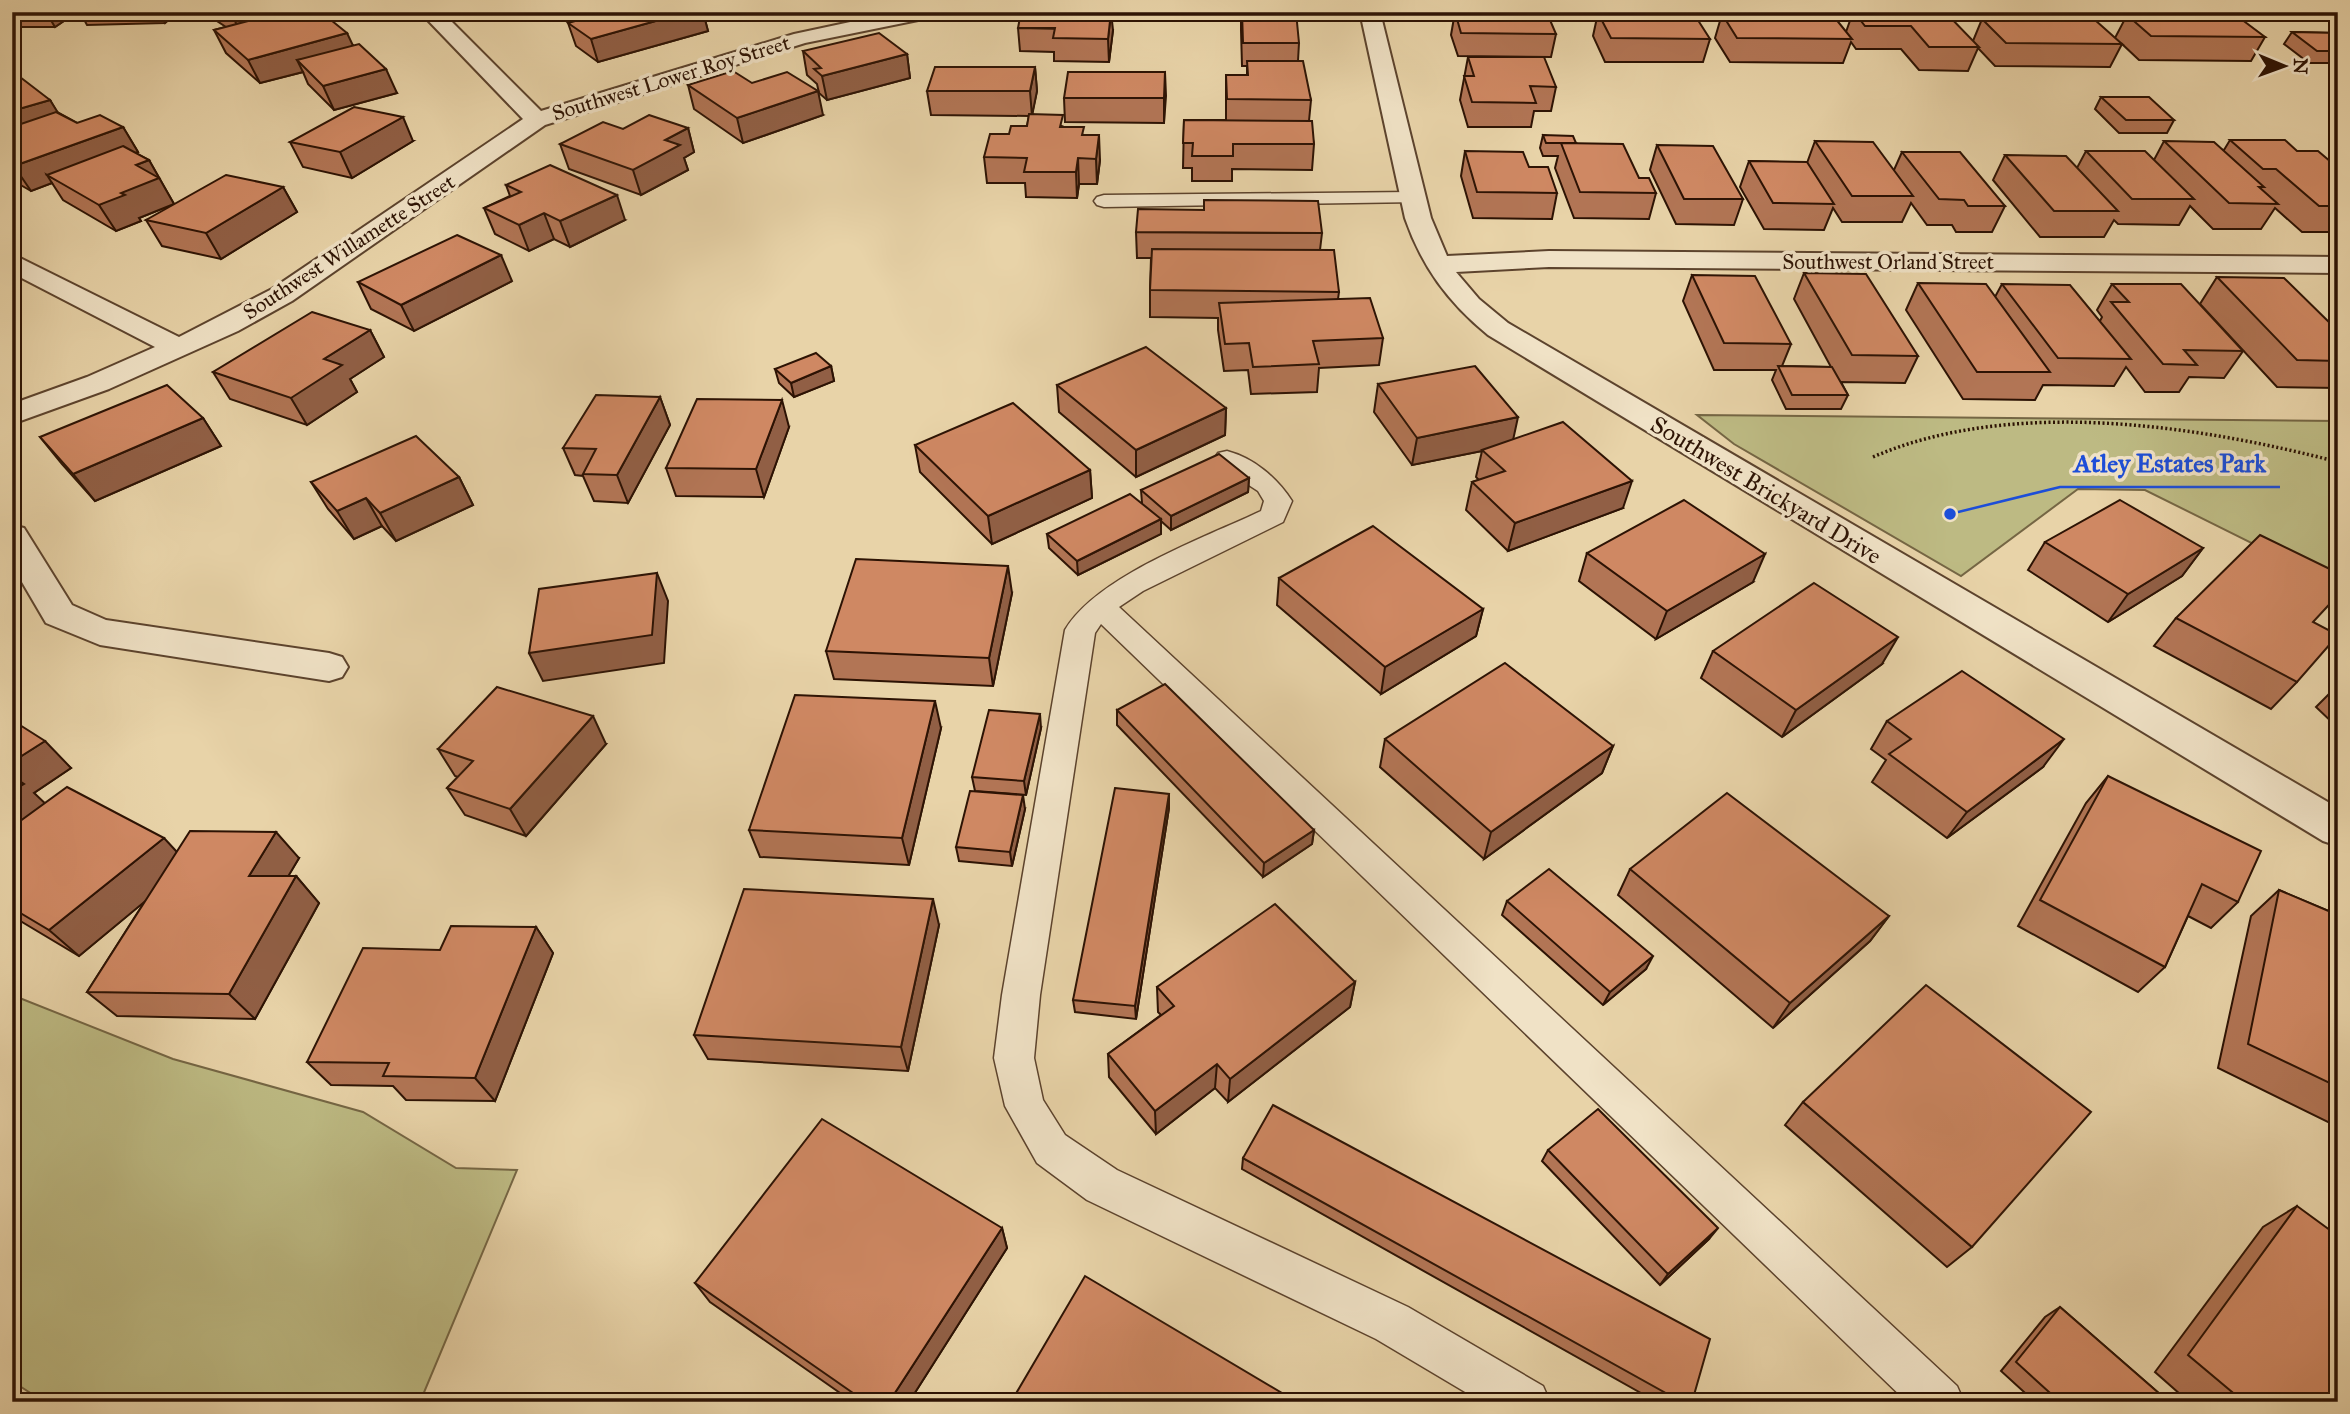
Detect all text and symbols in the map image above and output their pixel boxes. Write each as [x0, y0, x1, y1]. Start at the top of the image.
street label: Southwest Lower Roy Street [549, 29, 794, 127]
north arrow [2248, 32, 2318, 102]
text: N [2289, 58, 2312, 75]
street label: Southwest Willamette Street [238, 168, 460, 325]
street label: Southwest Orland Street [1782, 249, 1994, 275]
street label: Southwest Brickyard Drive [1645, 409, 1887, 571]
callout: Atley Estates Park [2060, 440, 2280, 487]
text: Atley Estates Park [2072, 447, 2267, 479]

